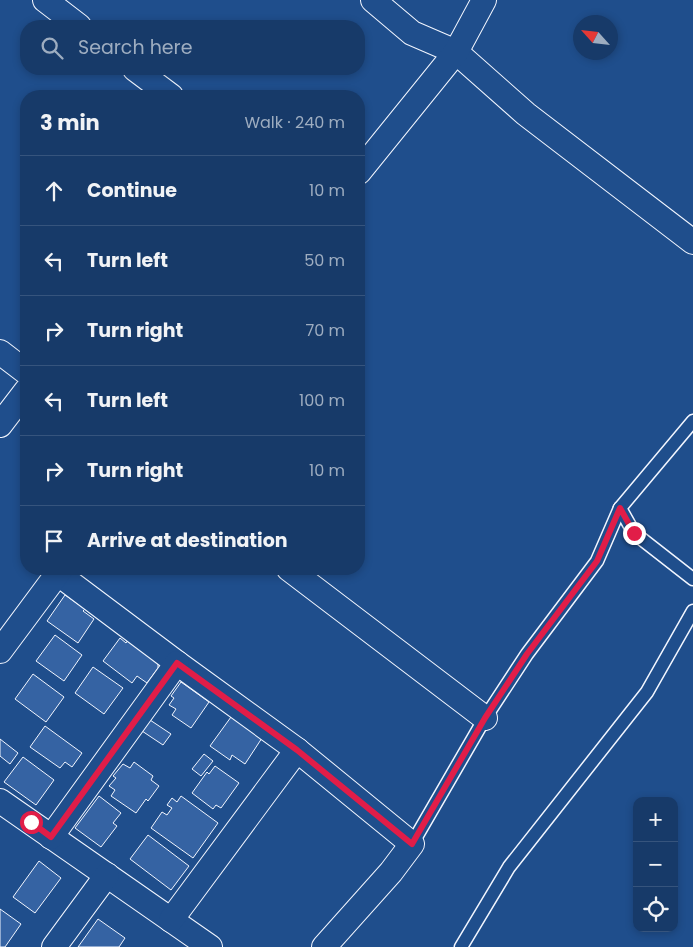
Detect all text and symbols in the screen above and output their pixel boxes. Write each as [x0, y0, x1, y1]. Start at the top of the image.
north arrow [573, 15, 618, 60]
search box [20, 20, 365, 75]
icon: search [38, 34, 66, 62]
text: Search here [78, 34, 192, 61]
text: 3 min [40, 108, 100, 137]
text: Walk · 240 m [244, 111, 345, 134]
icon: ahead [40, 177, 68, 205]
text: Continue [87, 177, 177, 204]
text: 10 m [309, 179, 345, 202]
icon: left [40, 247, 68, 275]
text: Turn left [87, 247, 168, 274]
text: 50 m [304, 249, 345, 272]
icon: right [40, 317, 68, 345]
text: Turn right [87, 317, 183, 344]
text: 70 m [305, 319, 345, 342]
icon: left [40, 387, 68, 415]
text: Turn left [87, 387, 168, 414]
text: 100 m [299, 389, 345, 412]
icon: right [40, 457, 68, 485]
text: Turn right [87, 457, 183, 484]
text: 10 m [309, 459, 345, 482]
route end [623, 522, 646, 545]
icon: arrive [40, 527, 68, 555]
text: Arrive at destination [87, 527, 288, 554]
map controls [633, 797, 678, 932]
button: + [633, 797, 678, 842]
route start [20, 811, 43, 834]
button: − [633, 842, 678, 887]
button: locate [633, 887, 678, 932]

